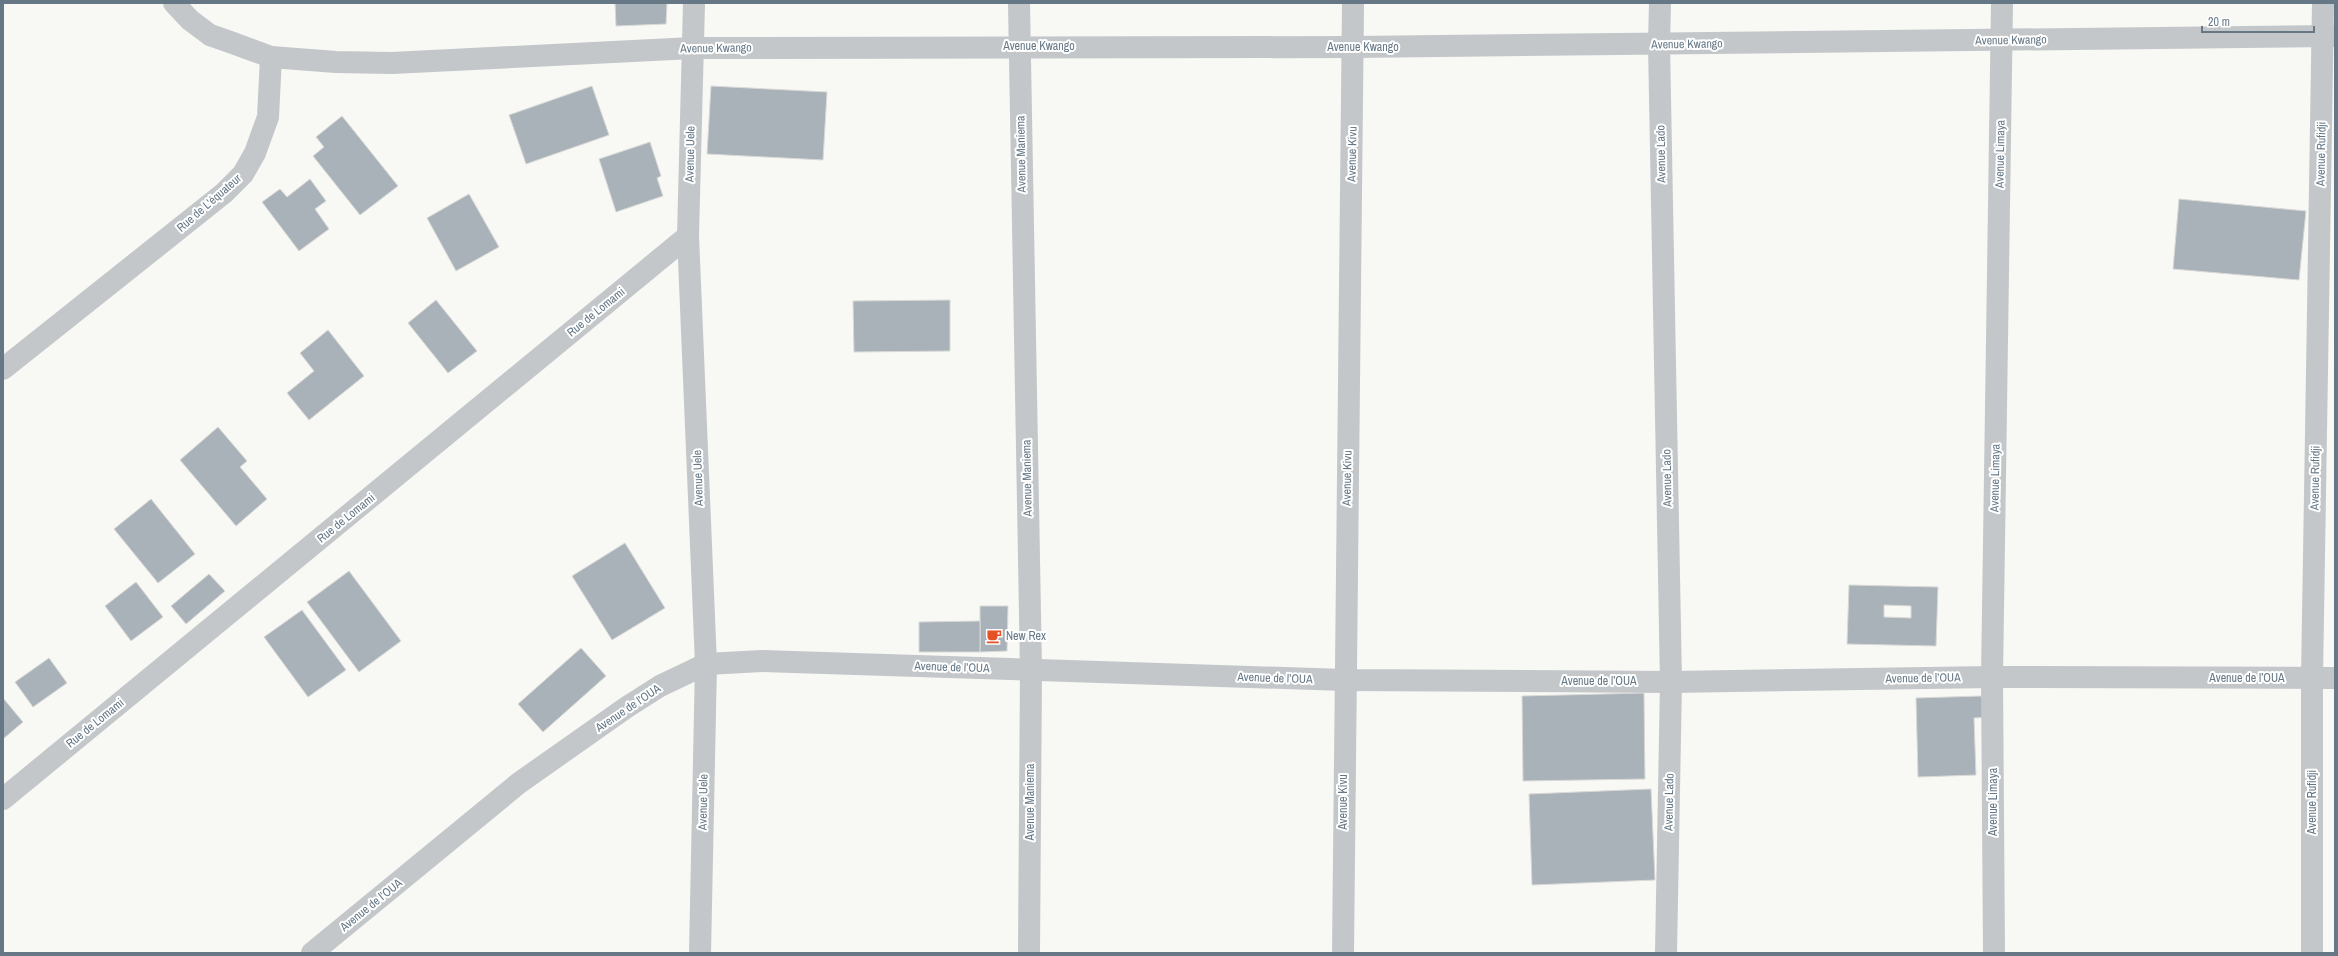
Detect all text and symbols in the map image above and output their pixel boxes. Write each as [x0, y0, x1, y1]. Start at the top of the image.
scale bar [2202, 8, 2314, 34]
text: 20 m [2208, 14, 2230, 30]
street label: Avenue Kwango [1974, 31, 2047, 49]
street label: Avenue Kwango [1650, 35, 1723, 53]
street label: Avenue Kwango [1002, 38, 1075, 54]
street label: Avenue Kwango [679, 39, 752, 57]
street label: Avenue Kwango [1326, 39, 1399, 55]
street label: Avenue Maniema [1012, 115, 1030, 194]
street label: Avenue Limaya [1991, 119, 2009, 189]
street label: Avenue Rufidji [2312, 122, 2330, 187]
street label: Avenue Lado [1652, 125, 1670, 184]
street label: Avenue Uele [681, 126, 698, 183]
street label: Avenue Kivu [1343, 126, 1360, 183]
street label: Rue de L'équateur [173, 170, 245, 236]
street label: Rue de Lomami [564, 284, 628, 340]
street label: Avenue Maniema [1018, 439, 1036, 518]
street label: Avenue Limaya [1986, 443, 2004, 513]
street label: Avenue Rufidji [2306, 446, 2324, 511]
street label: Avenue Lado [1658, 449, 1676, 508]
street label: Avenue Uele [689, 450, 707, 507]
street label: Avenue Kivu [1338, 450, 1355, 507]
street label: Rue de Lomami [314, 490, 378, 546]
cafe icon: New Rex [985, 627, 1003, 645]
place label: New Rex [1006, 628, 1046, 644]
street label: Avenue de l’OUA [913, 658, 990, 676]
street label: Avenue de l’OUA [1236, 669, 1313, 687]
street label: Avenue de l’OUA [1884, 669, 1961, 687]
street label: Avenue de l’OUA [2208, 670, 2285, 686]
street label: Avenue de l’OUA [1560, 673, 1637, 689]
street label: Avenue de l’OUA [591, 680, 664, 736]
street label: Rue de Lomami [63, 695, 127, 751]
street label: Avenue Maniema [1022, 763, 1038, 841]
street label: Avenue Limaya [1985, 767, 2001, 837]
street label: Avenue Rufidji [2304, 770, 2320, 835]
street label: Avenue Lado [1660, 773, 1678, 832]
street label: Avenue Uele [694, 774, 711, 831]
street label: Avenue Kivu [1335, 774, 1351, 831]
street label: Avenue de l’OUA [336, 875, 406, 936]

